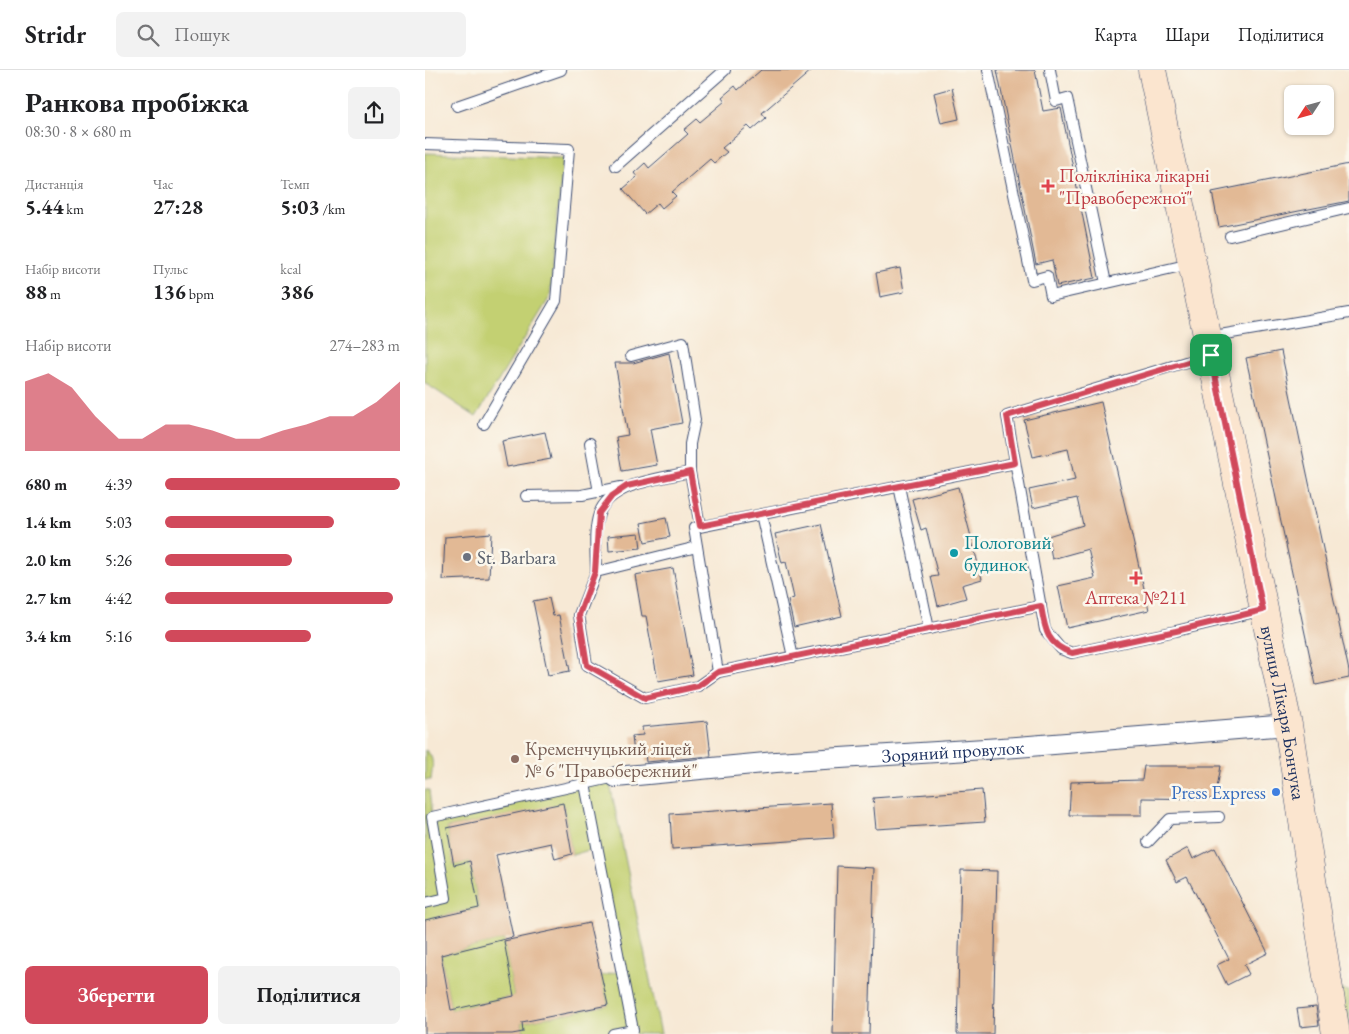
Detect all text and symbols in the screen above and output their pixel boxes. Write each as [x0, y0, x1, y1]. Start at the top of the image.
search box [116, 12, 466, 57]
text: Stridr [25, 19, 86, 50]
icon: search [134, 21, 162, 49]
text: Пошук [174, 22, 230, 47]
text: Карта [1094, 23, 1137, 46]
text: Шари [1165, 23, 1210, 46]
text: Поділитися [1238, 23, 1324, 46]
text: Ранкова пробіжка [25, 84, 249, 120]
north arrow [1284, 85, 1334, 135]
map controls [1284, 85, 1334, 135]
button: share [348, 87, 400, 139]
text: 08:30 · 8 × 680 m [25, 121, 132, 142]
place label: Поліклініка лікарні "Правобережної" [1059, 163, 1210, 210]
text: Дистанція [25, 175, 83, 193]
text: Час [153, 175, 173, 193]
text: Темп [280, 175, 310, 193]
marker: Поліклініка лікарні "Правобережної" [1041, 179, 1055, 193]
text: 5.44 [25, 193, 64, 220]
text: 27:28 [153, 193, 203, 220]
text: 5:03 [280, 193, 320, 220]
text: km [64, 200, 84, 218]
text: /km [320, 200, 345, 218]
text: Набір висоти [25, 260, 101, 278]
text: Пульс [153, 260, 188, 278]
text: kcal [280, 260, 301, 278]
text: 88 [25, 278, 47, 305]
text: 136 [153, 278, 186, 305]
text: 386 [280, 278, 314, 305]
text: m [47, 285, 61, 303]
text: bpm [186, 285, 214, 303]
pin [1190, 334, 1232, 376]
text: Набір висоти [25, 335, 111, 356]
text: 274–283 m [329, 335, 400, 356]
icon: arrive [1197, 341, 1225, 369]
text: 680 m [25, 474, 67, 495]
text: 4:39 [105, 474, 132, 495]
text: 1.4 km [25, 512, 71, 533]
text: 5:03 [105, 512, 132, 533]
place label: Пологовий будинок [964, 530, 1051, 577]
place label: St. Barbara [477, 545, 556, 570]
marker: Пологовий будинок [948, 547, 960, 559]
text: 2.0 km [25, 550, 71, 571]
text: 5:26 [105, 550, 132, 571]
marker: St. Barbara [461, 551, 473, 563]
marker: Аптека №211 [1130, 572, 1142, 584]
place label: Аптека №211 [1084, 585, 1187, 610]
text: 2.7 km [25, 588, 71, 609]
text: 4:42 [105, 588, 132, 609]
street label: вулиця Лікаря Бончука [1255, 623, 1312, 802]
text: 3.4 km [25, 626, 71, 647]
text: 5:16 [105, 626, 132, 647]
street label: Зоряний провулок [881, 734, 1025, 768]
place label: Кременчуцький ліцей № 6 "Правобережний" [525, 736, 698, 783]
marker: Кременчуцький ліцей № 6 "Правобережний" [509, 753, 521, 765]
place label: Press Express [1171, 780, 1266, 805]
marker: Press Express [1270, 786, 1282, 798]
button: Зберегти [25, 966, 208, 1024]
button: Поділитися [218, 966, 400, 1024]

